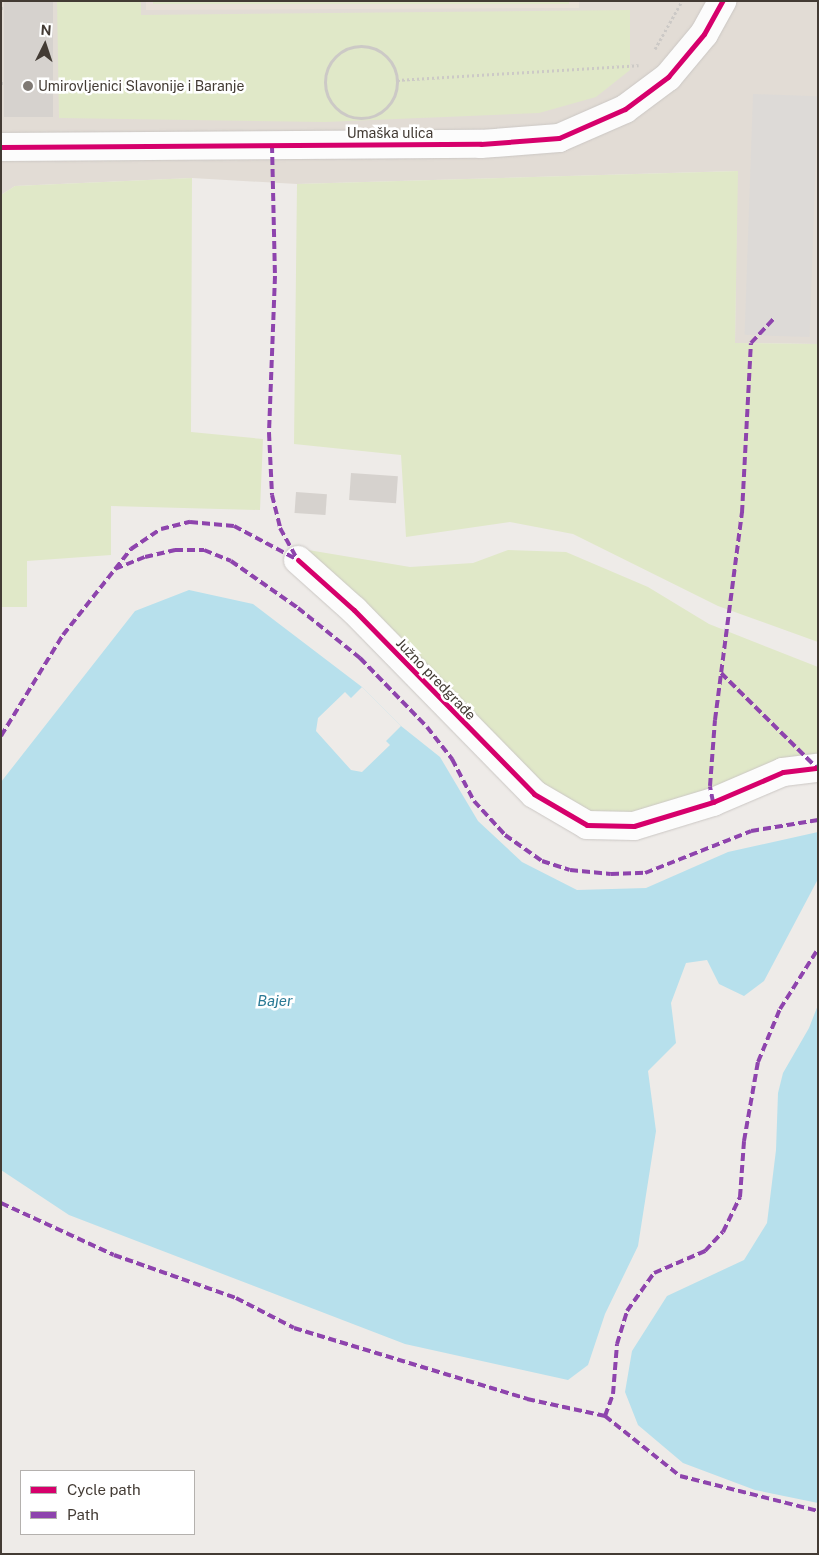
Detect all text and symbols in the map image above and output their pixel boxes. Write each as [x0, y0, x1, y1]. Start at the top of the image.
north arrow [20, 20, 70, 70]
text: N [40, 22, 52, 38]
place label: Umirovljenici Slavonije i Baranje [38, 78, 245, 94]
marker: Umirovljenici Slavonije i Baranje [22, 80, 34, 92]
street label: Umaška ulica [347, 125, 433, 141]
street label: Južno predgrađe [393, 635, 479, 723]
water label: Bajer [257, 992, 293, 1010]
legend [20, 1470, 195, 1535]
text: Cycle path [67, 1481, 141, 1498]
text: Path [67, 1506, 99, 1523]

